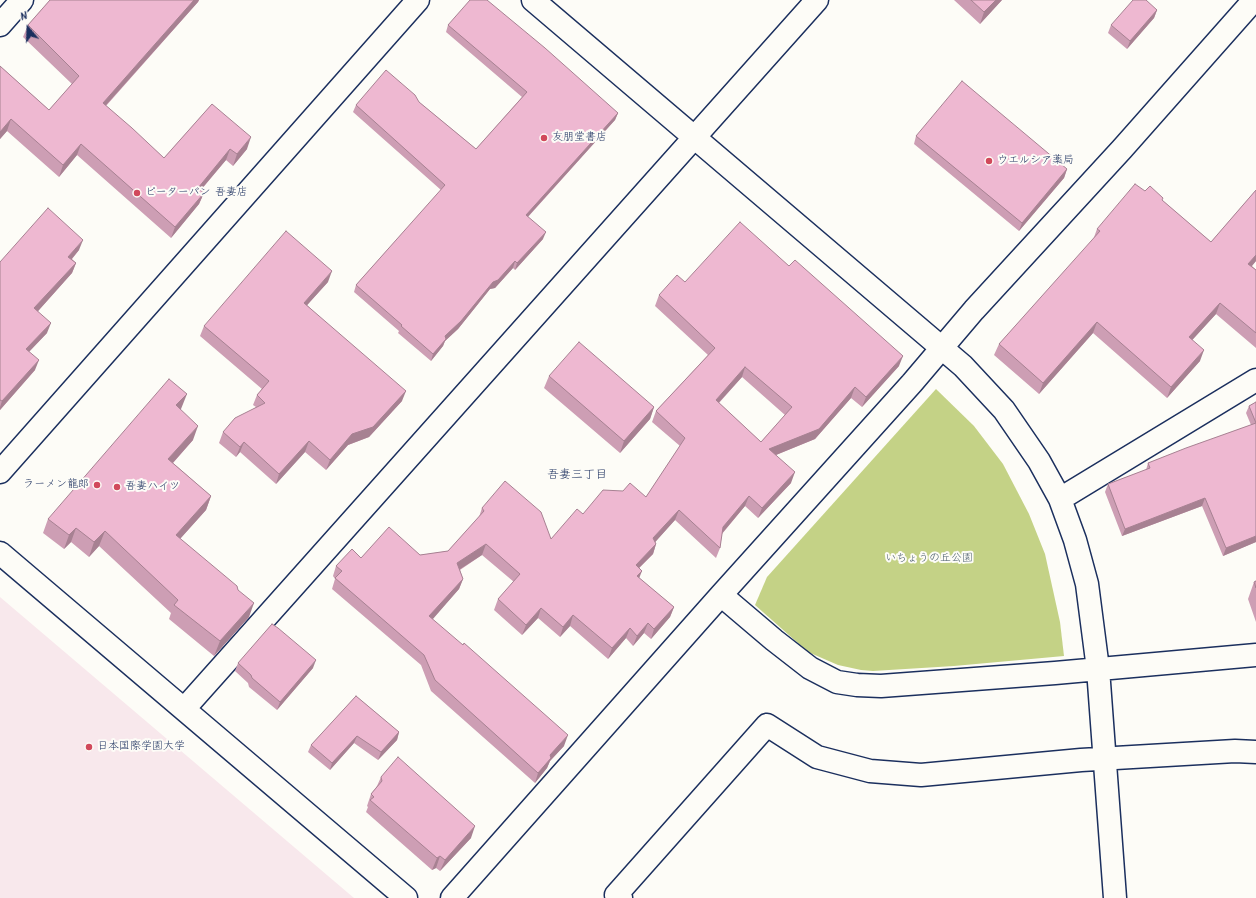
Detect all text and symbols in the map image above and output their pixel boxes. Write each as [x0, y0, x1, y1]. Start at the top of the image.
text: N [18, 7, 30, 26]
north arrow [8, 8, 48, 48]
place label: 友朋堂書店 [552, 131, 607, 145]
marker: 友朋堂書店 [539, 133, 549, 143]
place label: ウエルシア薬局 [997, 154, 1074, 168]
marker: ウエルシア薬局 [984, 156, 994, 166]
place label: ピーターパン 吾妻店 [145, 186, 248, 200]
marker: ピーターパン 吾妻店 [132, 188, 142, 198]
district label: 吾妻三丁目 [547, 469, 607, 483]
place label: ラーメン龍郎 [23, 478, 89, 492]
marker: ラーメン龍郎 [92, 480, 102, 490]
place label: 吾妻ハイツ [125, 480, 180, 494]
marker: 吾妻ハイツ [112, 482, 122, 492]
park label: いちょうの丘公園 [885, 552, 973, 566]
place label: 日本国際学園大学 [97, 740, 185, 754]
marker: 日本国際学園大学 [84, 742, 94, 752]

